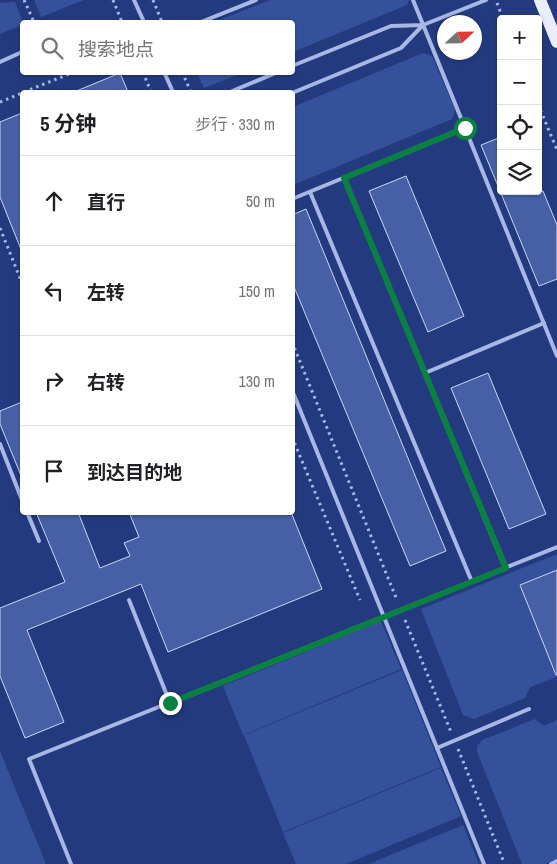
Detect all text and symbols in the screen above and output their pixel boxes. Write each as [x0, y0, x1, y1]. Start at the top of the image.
north arrow [437, 15, 482, 60]
map controls [497, 15, 542, 195]
button: + [497, 15, 542, 60]
search box [20, 20, 295, 75]
icon: search [38, 34, 66, 62]
text: 搜索地点 [78, 36, 154, 62]
button: − [497, 60, 542, 105]
button: locate [497, 105, 542, 150]
text: 5 分钟 [40, 109, 96, 138]
text: 步行 · 330 m [196, 113, 275, 135]
route start [454, 117, 477, 140]
button: layers [497, 150, 542, 195]
icon: ahead [40, 187, 68, 215]
text: 直行 [87, 189, 125, 215]
text: 50 m [246, 190, 275, 212]
icon: left [40, 277, 68, 305]
text: 左转 [87, 279, 125, 305]
text: 150 m [239, 280, 275, 302]
icon: right [40, 367, 68, 395]
text: 右转 [87, 369, 125, 395]
text: 130 m [239, 370, 275, 392]
icon: arrive [40, 457, 68, 485]
text: 到达目的地 [87, 459, 182, 485]
route end [159, 692, 182, 715]

